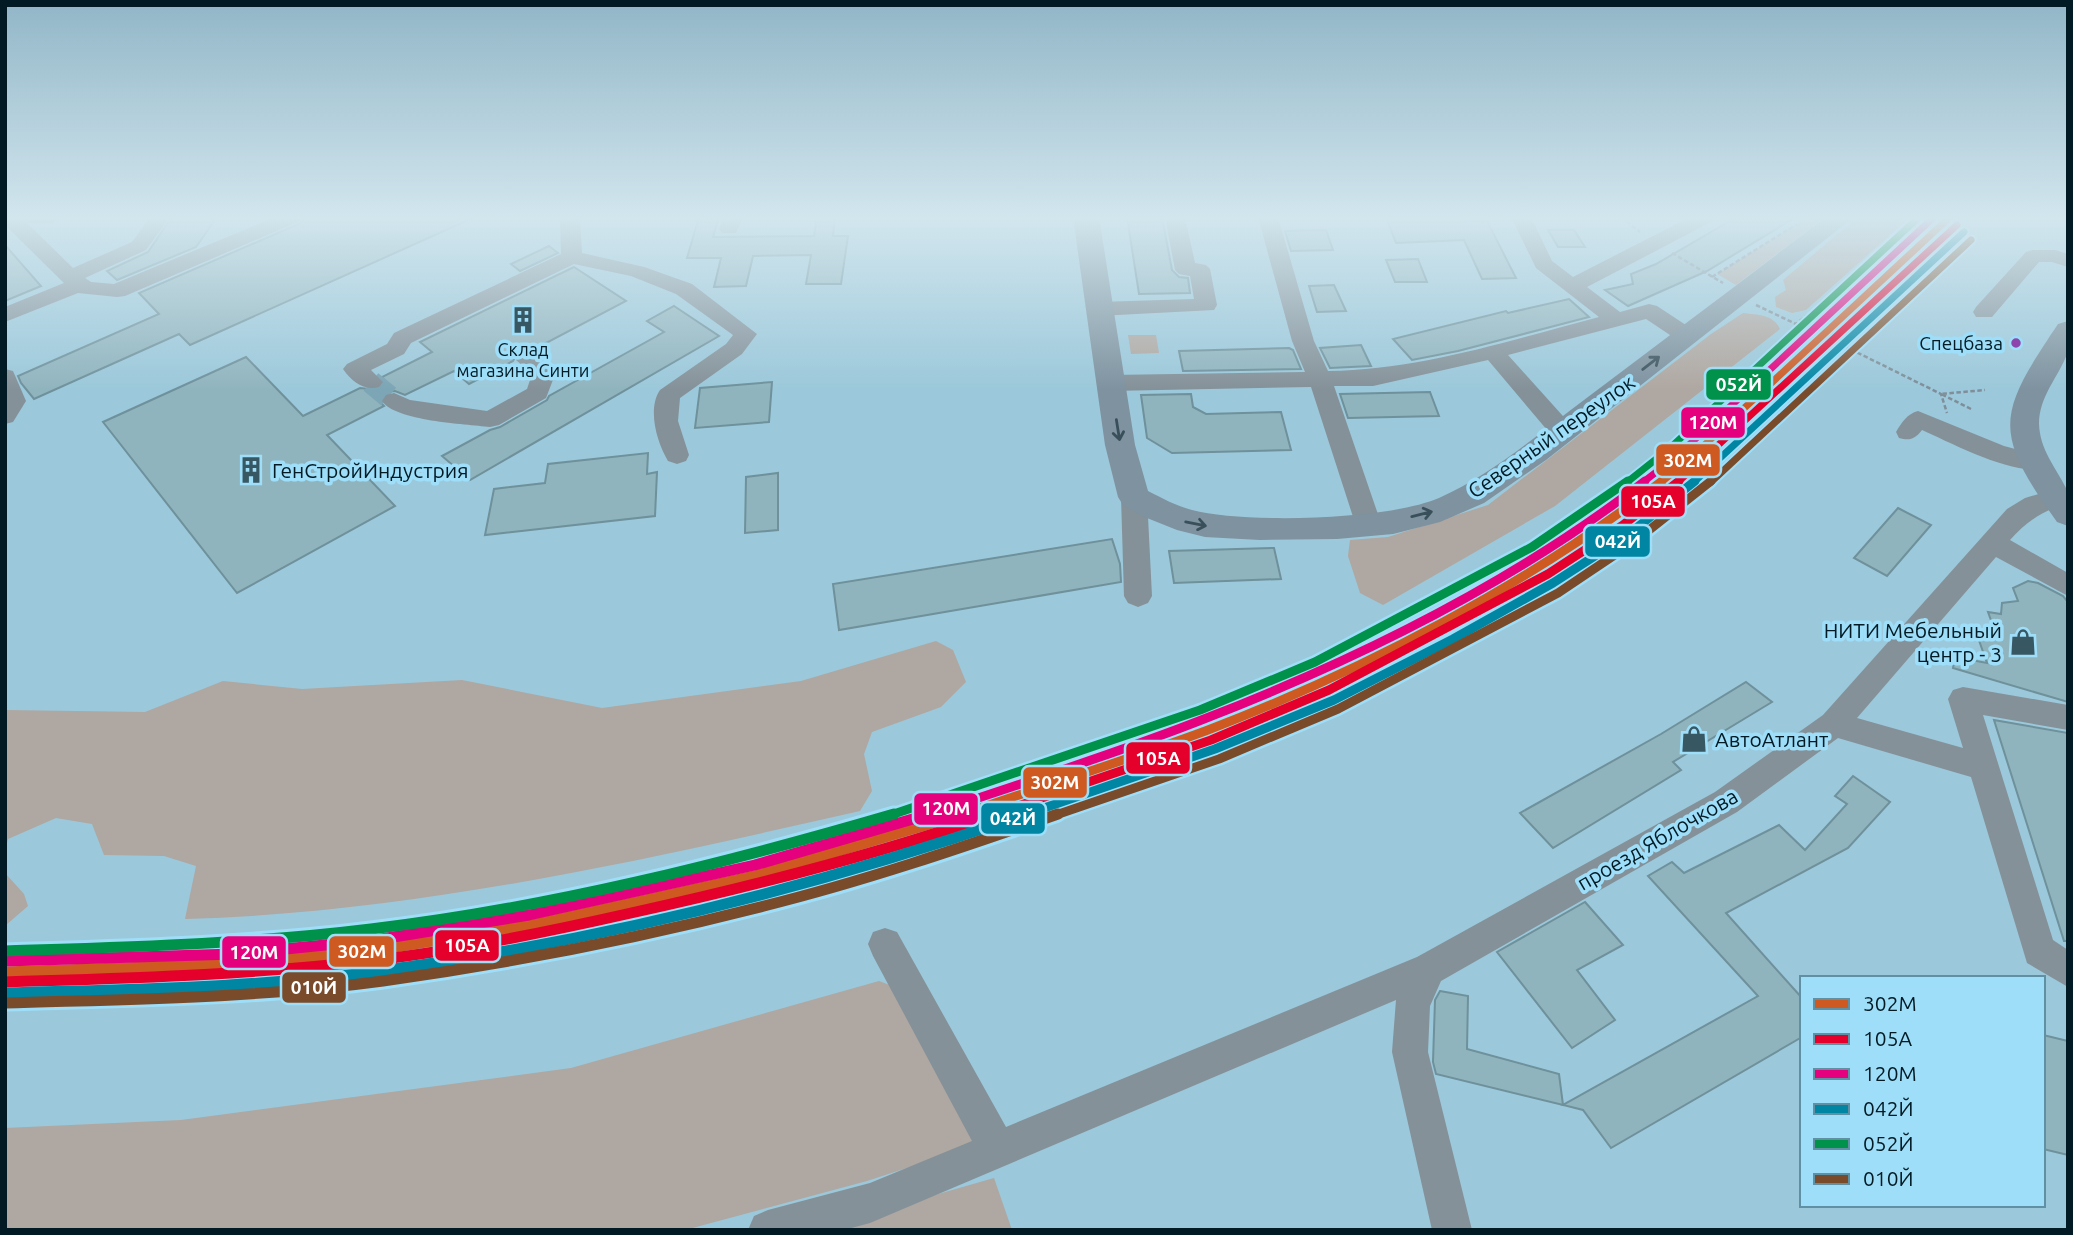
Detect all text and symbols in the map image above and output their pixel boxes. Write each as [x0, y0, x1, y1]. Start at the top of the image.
building icon: Склад магазина Синти [508, 305, 538, 335]
place label: Спецбаза [1919, 332, 2003, 354]
marker: Спецбаза [2009, 336, 2023, 350]
place label: Склад магазина Синти [457, 339, 589, 380]
one-way arrow [1642, 356, 1660, 371]
line badge: 052Й [1705, 368, 1772, 401]
street label: Северный переулок [1463, 369, 1639, 503]
text: 052Й [1716, 373, 1762, 395]
line badge: 120М [1680, 406, 1746, 439]
text: 120М [1688, 411, 1738, 433]
one-way arrow [1112, 418, 1125, 441]
line badge: 302М [1655, 443, 1721, 477]
text: 302М [1663, 449, 1713, 471]
building icon: ГенСтройИндустрия [236, 455, 266, 485]
place label: ГенСтройИндустрия [272, 458, 469, 482]
line badge: 105А [1620, 485, 1686, 518]
text: 105А [1630, 490, 1676, 512]
one-way arrow [1410, 507, 1433, 520]
one-way arrow [1184, 518, 1207, 532]
line badge: 042Й [1584, 525, 1651, 558]
text: 042Й [1595, 530, 1641, 552]
place label: НИТИ Мебельный центр - 3 [1824, 618, 2002, 666]
shop icon: НИТИ Мебельный центр - 3 [2008, 627, 2038, 657]
shop icon: АвтоАтлант [1679, 724, 1709, 754]
place label: АвтоАтлант [1715, 727, 1829, 751]
line badge: 105А [1125, 741, 1191, 775]
text: 105А [1135, 747, 1181, 769]
line badge: 302М [1022, 766, 1088, 799]
text: 302М [1030, 771, 1080, 793]
street label: проезд Яблочкова [1572, 783, 1742, 895]
line badge: 120М [913, 792, 979, 826]
text: 120М [921, 797, 971, 819]
line badge: 042Й [980, 802, 1046, 835]
text: 042Й [990, 807, 1036, 829]
line badge: 105А [434, 929, 500, 962]
text: 105А [444, 934, 490, 956]
line badge: 120М [221, 935, 287, 969]
line badge: 302М [328, 935, 395, 968]
text: 302М [337, 940, 387, 962]
text: 120М [229, 941, 279, 963]
line badge: 010Й [281, 971, 347, 1004]
text: 010Й [291, 976, 337, 998]
legend [1800, 976, 2045, 1207]
text: 302М [1863, 991, 1917, 1015]
text: 105А [1863, 1026, 1913, 1050]
text: 120М [1863, 1061, 1917, 1085]
text: 042Й [1863, 1096, 1914, 1120]
text: 052Й [1863, 1131, 1914, 1155]
text: 010Й [1863, 1166, 1914, 1190]

